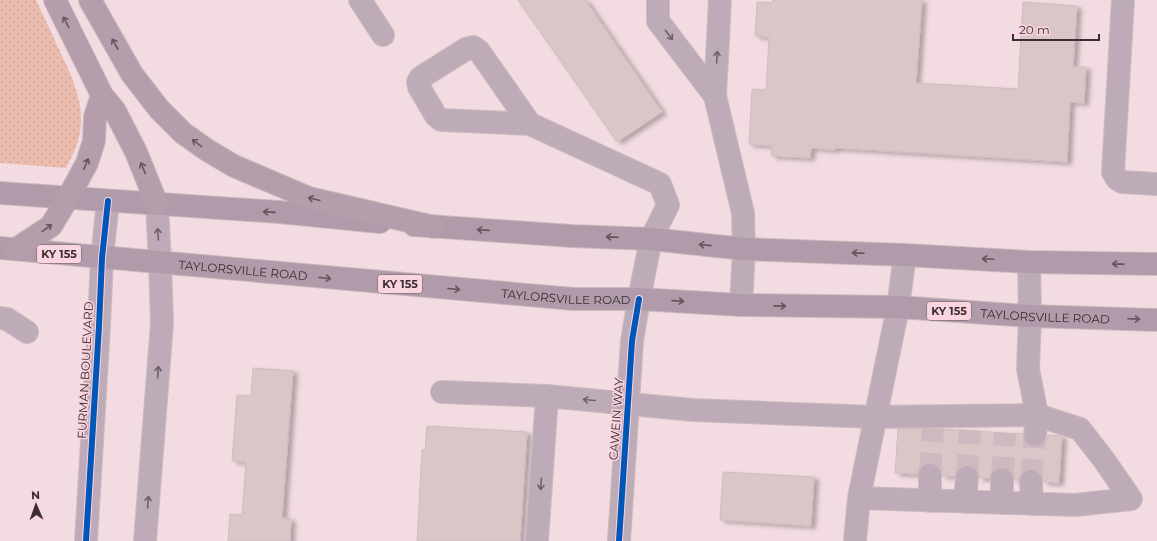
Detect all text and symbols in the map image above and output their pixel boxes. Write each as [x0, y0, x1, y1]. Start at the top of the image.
scale bar [1013, 16, 1099, 42]
one-way arrow [62, 17, 69, 29]
text: 20 m [1019, 22, 1050, 37]
one-way arrow [664, 30, 673, 41]
one-way arrow [111, 38, 118, 50]
one-way arrow [713, 51, 720, 64]
one-way arrow [192, 139, 203, 147]
one-way arrow [83, 158, 90, 170]
one-way arrow [138, 162, 146, 174]
one-way arrow [307, 195, 320, 203]
one-way arrow [263, 208, 276, 215]
one-way arrow [41, 224, 52, 232]
one-way arrow [477, 226, 490, 233]
one-way arrow [155, 228, 162, 241]
one-way arrow [606, 234, 619, 241]
one-way arrow [699, 241, 712, 248]
road number: KY 155 [37, 245, 81, 263]
one-way arrow [852, 249, 865, 257]
street label: TAYLORSVILLE ROAD [178, 256, 308, 283]
one-way arrow [982, 256, 995, 263]
one-way arrow [1112, 260, 1125, 267]
one-way arrow [318, 274, 331, 281]
road number: KY 155 [378, 275, 422, 293]
one-way arrow [447, 285, 460, 292]
street label: TAYLORSVILLE ROAD [501, 285, 631, 307]
one-way arrow [671, 298, 684, 305]
street label: FURMAN BOULEVARD [74, 301, 96, 439]
one-way arrow [773, 302, 786, 310]
road number: KY 155 [927, 302, 971, 320]
street label: TAYLORSVILLE ROAD [980, 305, 1110, 326]
one-way arrow [1127, 315, 1140, 323]
one-way arrow [155, 366, 162, 379]
street label: CAWEIN WAY [606, 377, 626, 461]
one-way arrow [583, 397, 596, 404]
one-way arrow [538, 477, 545, 490]
north arrow [16, 485, 56, 525]
text: N [31, 488, 40, 502]
one-way arrow [145, 496, 152, 509]

